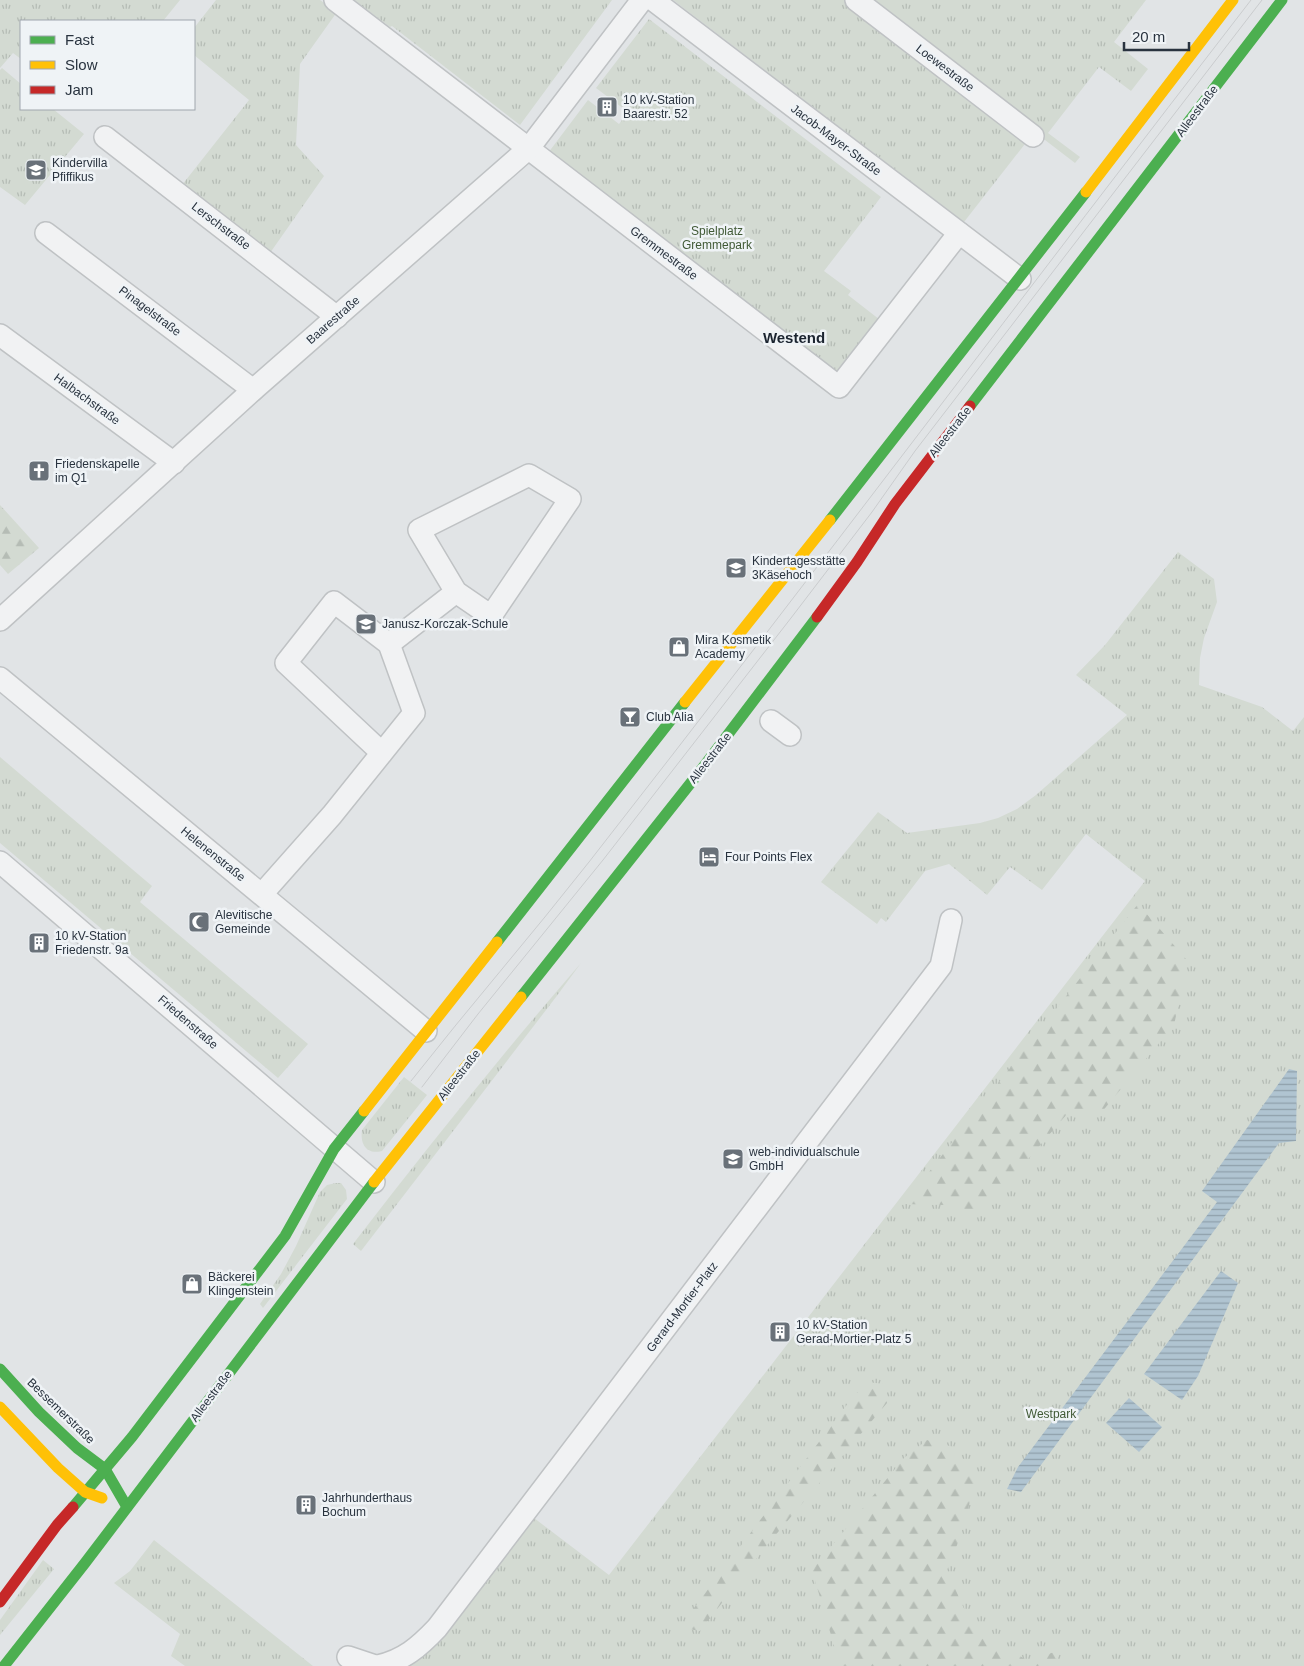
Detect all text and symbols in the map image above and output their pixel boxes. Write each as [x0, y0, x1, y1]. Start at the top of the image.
legend [20, 20, 195, 110]
scale bar [1124, 20, 1189, 52]
text: 20 m [1132, 28, 1165, 45]
text: Fast [65, 31, 95, 48]
street label: Loewestraße [913, 42, 977, 95]
text: Slow [65, 56, 98, 73]
text: Jam [65, 81, 93, 98]
street label: Alleestraße [1173, 82, 1221, 139]
place label: 10 kV-Station Baarestr. 52 [623, 93, 694, 121]
building icon: 10 kV-Station Baarestr. 52 [595, 95, 619, 119]
street label: Jacob-Mayer-Straße [788, 101, 884, 179]
place label: Kindervilla Pfiffikus [52, 156, 108, 184]
school or university icon: Kindervilla Pfiffikus [24, 158, 48, 182]
street label: Lerschstraße [189, 199, 253, 253]
street label: Gremmestraße [628, 223, 701, 283]
park label: Spielplatz Gremmepark [682, 224, 753, 252]
street label: Pinagelstraße [116, 283, 184, 339]
street label: Baarestraße [303, 293, 363, 347]
district label: Westend [763, 329, 825, 346]
street label: Halbachstraße [51, 370, 123, 428]
street label: Alleestraße [926, 404, 974, 460]
place label: Friedenskapelle im Q1 [55, 457, 140, 485]
church icon: Friedenskapelle im Q1 [27, 459, 51, 483]
place label: Kindertagesstätte 3Käsehoch [752, 554, 846, 582]
school or university icon: Kindertagesstätte 3Käsehoch [724, 556, 748, 580]
school or university icon: Janusz-Korczak-Schule [354, 612, 378, 636]
place label: Janusz-Korczak-Schule [382, 617, 508, 631]
place label: Mira Kosmetik Academy [695, 633, 772, 661]
shop icon: Mira Kosmetik Academy [667, 635, 691, 659]
bar icon: Club Alia [618, 705, 642, 729]
place label: Club Alia [646, 710, 694, 724]
street label: Alleestraße [686, 730, 734, 786]
street label: Helenenstraße [178, 824, 248, 884]
hotel icon: Four Points Flex [697, 845, 721, 869]
place label: Four Points Flex [725, 850, 812, 864]
place label: Alevitische Gemeinde [215, 908, 273, 936]
mosque icon: Alevitische Gemeinde [187, 910, 211, 934]
place label: 10 kV-Station Friedenstr. 9a [55, 929, 129, 957]
building icon: 10 kV-Station Friedenstr. 9a [27, 931, 51, 955]
street label: Friedenstraße [155, 992, 221, 1052]
street label: Alleestraße [435, 1047, 483, 1103]
place label: web-individualschule GmbH [748, 1145, 860, 1173]
school or university icon: web-individualschule GmbH [721, 1147, 745, 1171]
street label: Gerard-Mortier-Platz [644, 1259, 720, 1355]
place label: Bäckerei Klingenstein [208, 1270, 273, 1298]
shop icon: Bäckerei Klingenstein [180, 1272, 204, 1296]
place label: 10 kV-Station Gerad-Mortier-Platz 5 [796, 1318, 912, 1346]
building icon: 10 kV-Station Gerad-Mortier-Platz 5 [768, 1320, 792, 1344]
street label: Alleestraße [187, 1367, 235, 1424]
street label: Bessemerstraße [24, 1375, 98, 1447]
park label: Westpark [1026, 1407, 1077, 1421]
place label: Jahrhunderthaus Bochum [322, 1491, 412, 1519]
building icon: Jahrhunderthaus Bochum [294, 1493, 318, 1517]

